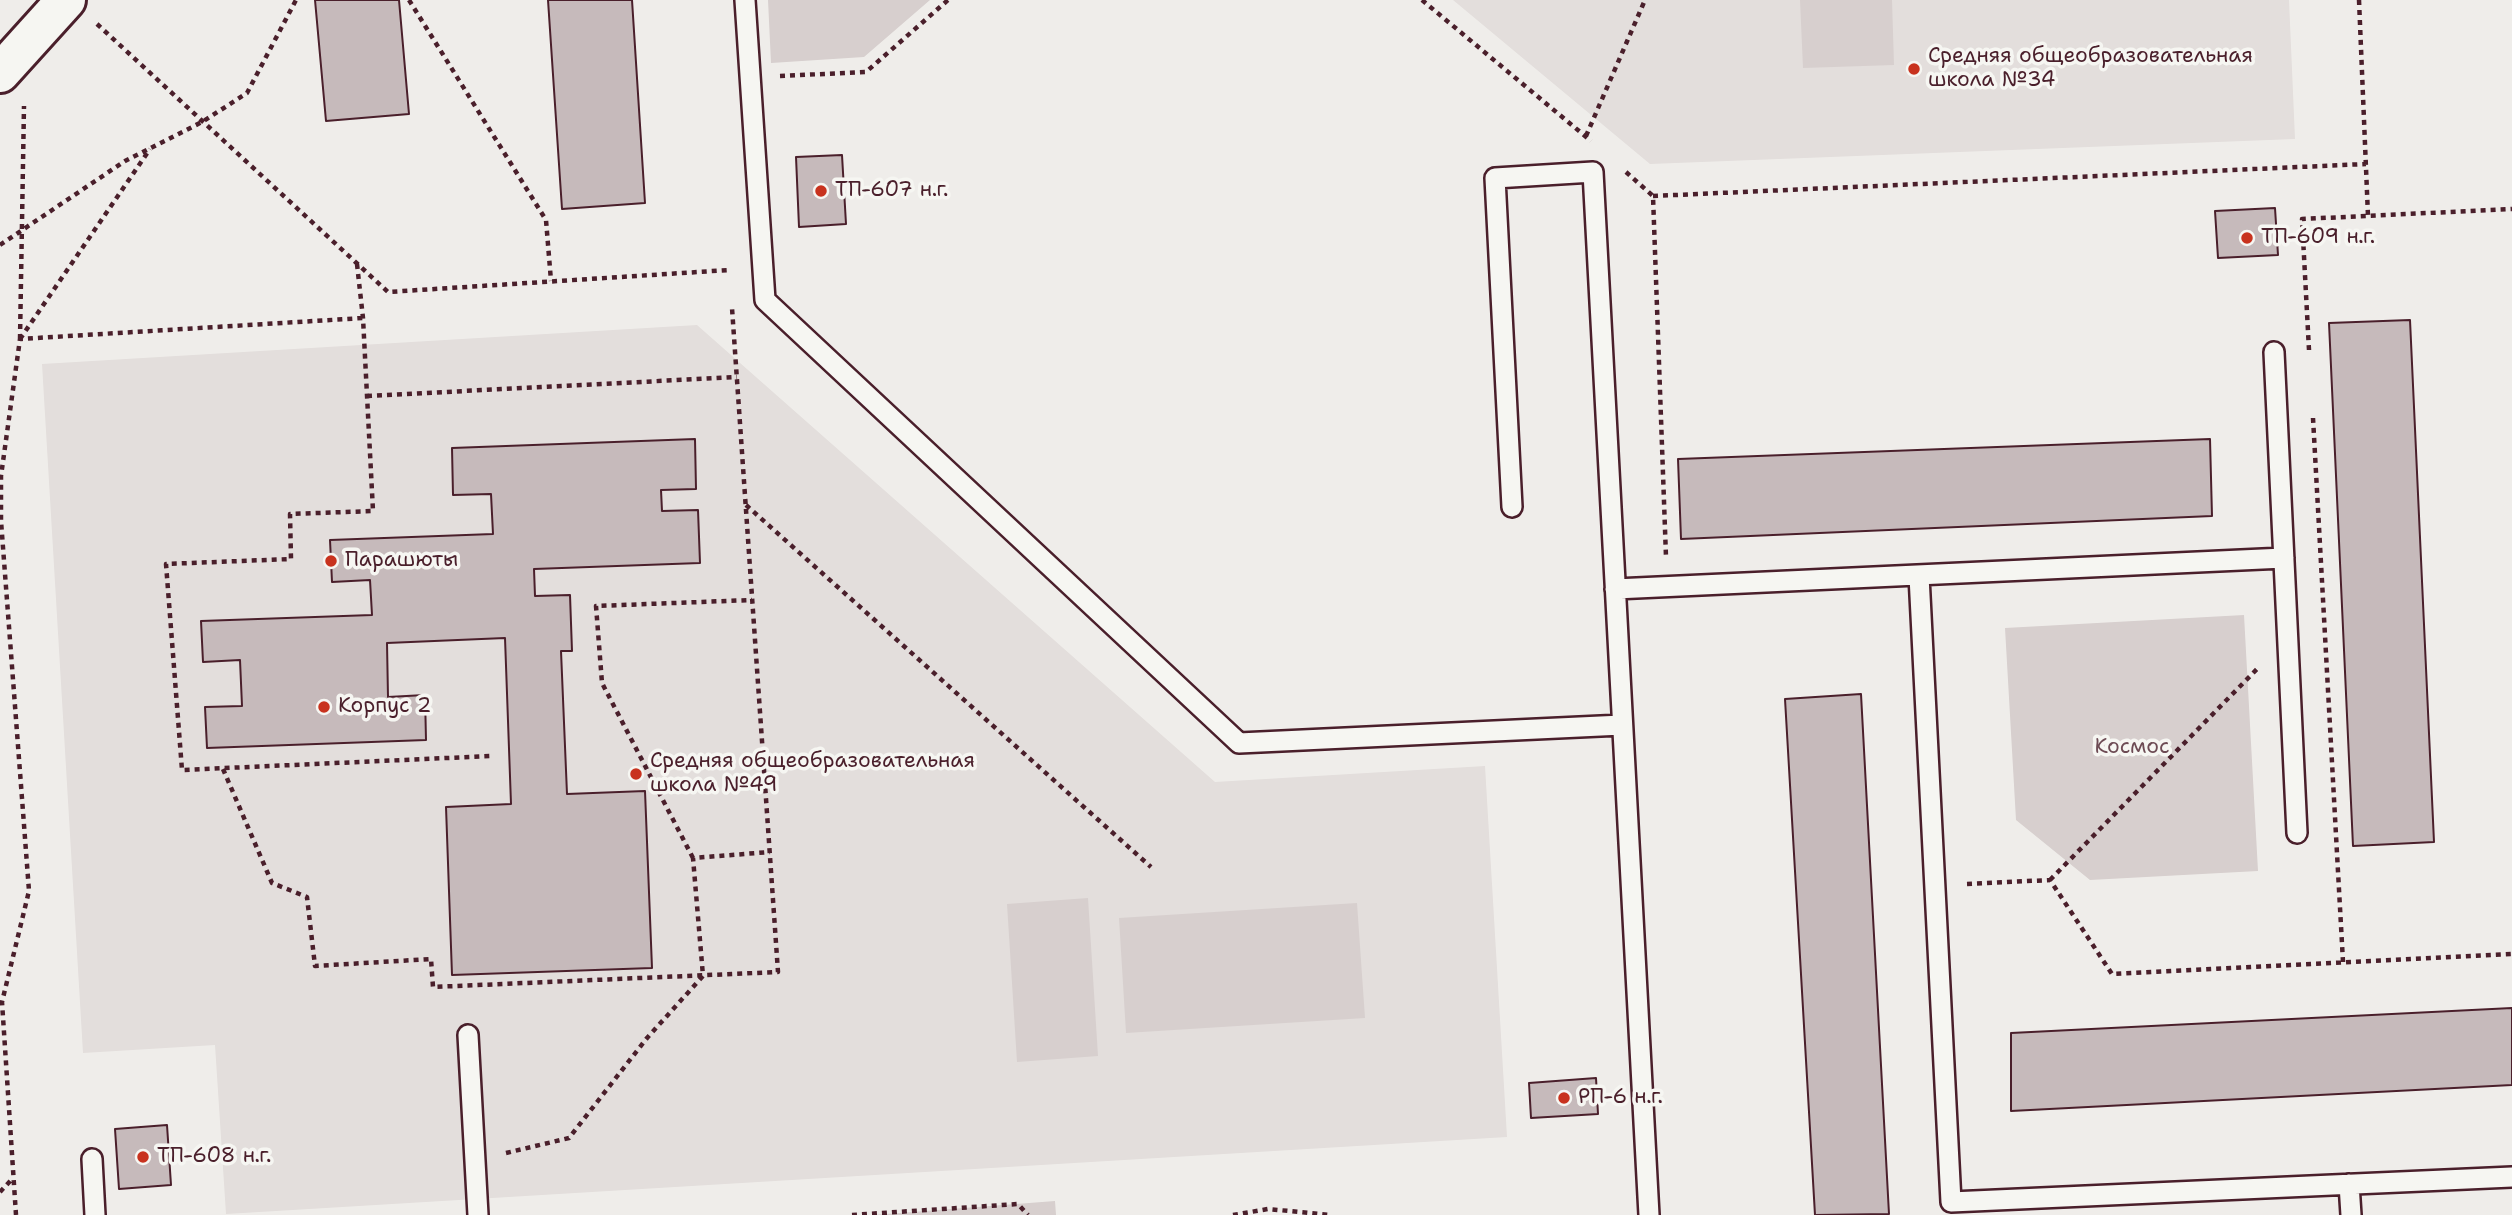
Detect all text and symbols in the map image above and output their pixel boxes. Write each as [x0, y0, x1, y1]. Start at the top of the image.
place label: Средняя общеобразовательная школа №34 [1928, 44, 2253, 94]
marker: Средняя общеобразовательная школа №34 [1906, 61, 1922, 77]
place label: ТП-607 н.г. [835, 178, 948, 204]
marker: ТП-607 н.г. [813, 183, 829, 199]
place label: ТП-609 н.г. [2261, 225, 2375, 251]
marker: ТП-609 н.г. [2239, 230, 2255, 246]
place label: Парашюты [345, 548, 458, 574]
marker: Парашюты [323, 553, 339, 569]
place label: Корпус 2 [338, 694, 431, 720]
marker: Корпус 2 [316, 699, 332, 715]
park label: Космос [2094, 735, 2170, 761]
place label: Средняя общеобразовательная школа №49 [650, 749, 975, 799]
marker: Средняя общеобразовательная школа №49 [628, 766, 644, 782]
place label: РП-6 н.г. [1578, 1085, 1663, 1111]
marker: РП-6 н.г. [1556, 1090, 1572, 1106]
place label: ТП-608 н.г. [157, 1144, 271, 1170]
marker: ТП-608 н.г. [135, 1149, 151, 1165]

